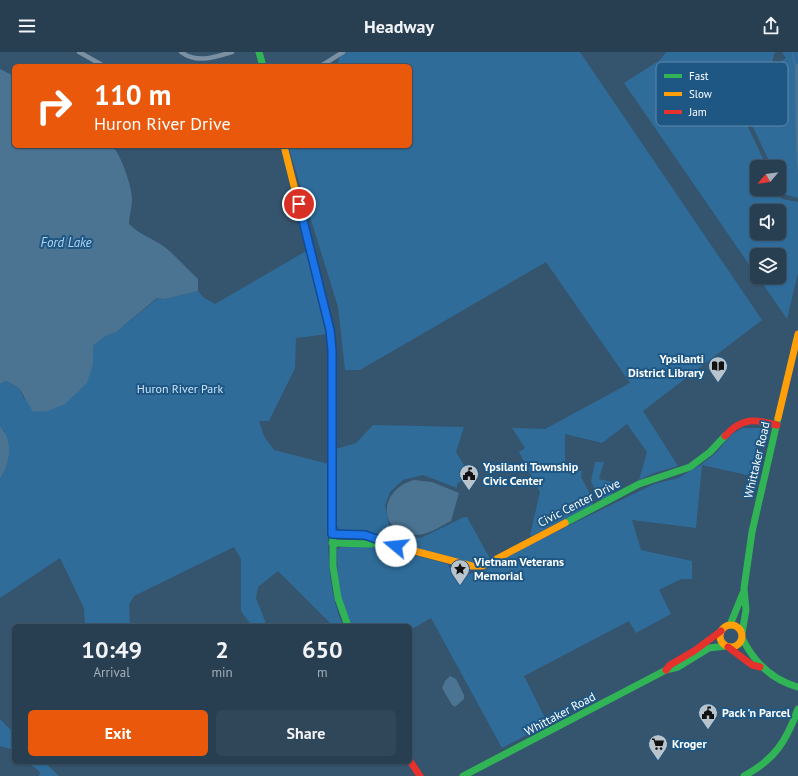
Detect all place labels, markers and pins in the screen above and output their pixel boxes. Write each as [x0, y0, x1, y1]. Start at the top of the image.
pin [282, 187, 316, 221]
place label: Ypsilanti District Library [628, 351, 704, 380]
library icon: Ypsilanti District Library [707, 355, 729, 383]
place label: Ypsilanti Township Civic Center [482, 459, 579, 488]
public building icon: Ypsilanti Township Civic Center [458, 463, 480, 491]
place label: Vietnam Veterans Memorial [473, 554, 564, 583]
place icon: Vietnam Veterans Memorial [449, 558, 471, 586]
public building icon: Pack 'n Parcel [697, 702, 719, 730]
place label: Pack 'n Parcel [722, 705, 791, 720]
supermarket icon: Kroger [647, 733, 669, 761]
place label: Kroger [672, 736, 707, 751]

